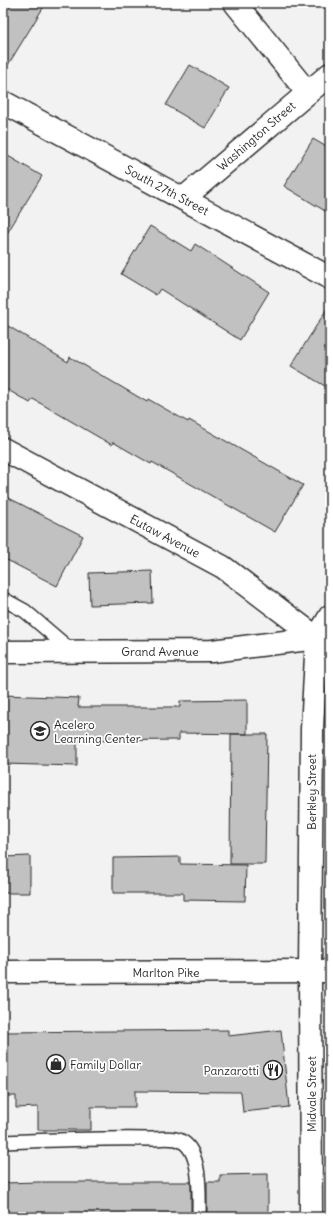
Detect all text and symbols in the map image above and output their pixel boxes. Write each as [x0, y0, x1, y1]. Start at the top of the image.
street label: Washington Street [214, 98, 298, 174]
street label: South 27th Street [123, 162, 211, 218]
street label: Eutaw Avenue [127, 511, 203, 561]
street label: Grand Avenue [121, 644, 199, 659]
place label: Acelero Learning Center [54, 717, 141, 746]
school or university icon: Acelero Learning Center [29, 720, 51, 742]
street label: Berkley Street [304, 754, 319, 830]
street label: Marlton Pike [132, 965, 200, 980]
shop icon: Family Dollar [45, 1053, 67, 1075]
street label: Midvale Street [304, 1056, 319, 1132]
place label: Family Dollar [70, 1057, 141, 1072]
restaurant icon: Panzarotti [262, 1059, 284, 1081]
place label: Panzarotti [204, 1063, 259, 1078]

